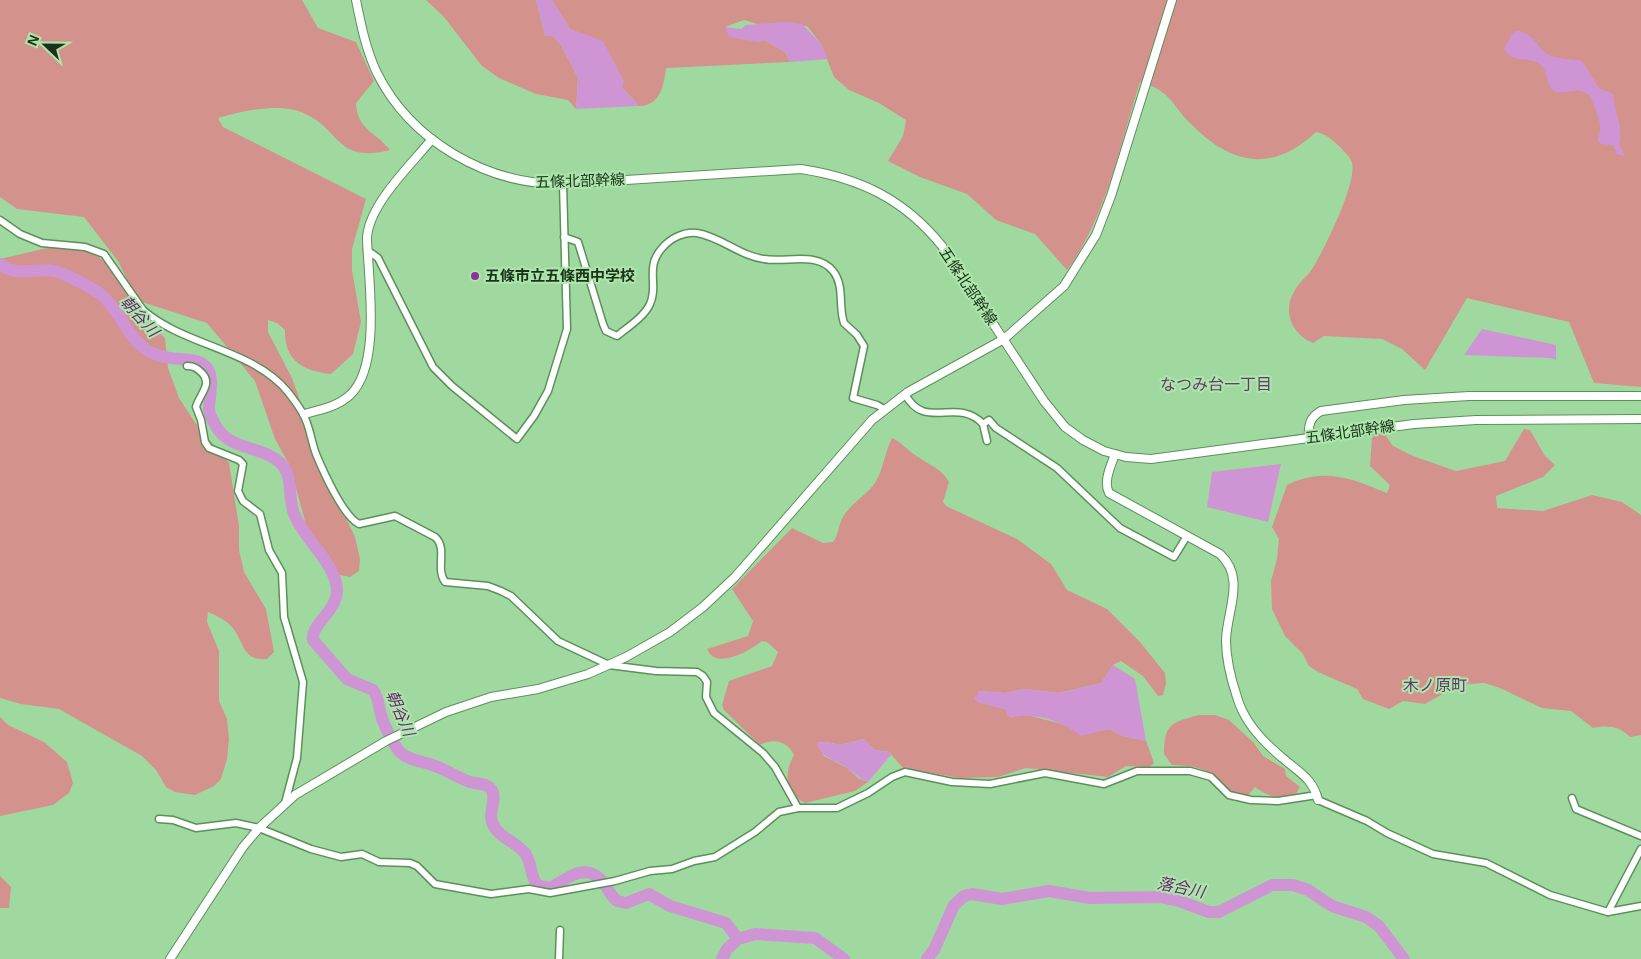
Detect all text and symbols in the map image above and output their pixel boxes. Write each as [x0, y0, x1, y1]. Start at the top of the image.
north arrow [20, 20, 70, 70]
text: N [24, 32, 42, 48]
street label: 五條北部幹線 [535, 170, 625, 191]
street label: 五條北部幹線 [936, 244, 1001, 328]
place label: 五條市立五條西中学校 [485, 267, 635, 284]
marker: 五條市立五條西中学校 [469, 270, 481, 282]
water label: 朝谷川 [117, 293, 163, 341]
district label: なつみ台一丁目 [1160, 376, 1272, 393]
street label: 五條北部幹線 [1304, 417, 1396, 446]
district label: 木ノ原町 [1403, 677, 1467, 694]
water label: 朝谷川 [383, 688, 419, 740]
water label: 落合川 [1156, 875, 1208, 901]

